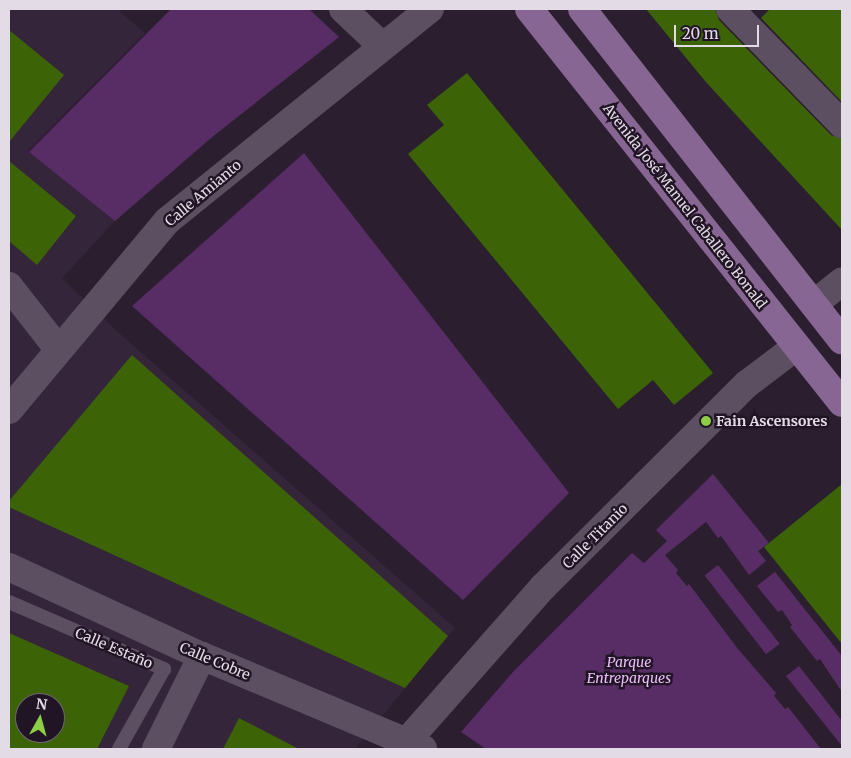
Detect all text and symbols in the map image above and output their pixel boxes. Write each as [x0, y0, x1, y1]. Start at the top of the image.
scale bar [676, 15, 761, 47]
text: 20 m [682, 24, 719, 43]
street label: Avenida José Manuel Caballero Bonald [600, 100, 770, 312]
street label: Calle Amianto [161, 156, 245, 230]
place label: Fain Ascensores [716, 413, 827, 429]
marker: Fain Ascensores [700, 415, 712, 427]
street label: Calle Titanio [559, 500, 631, 572]
street label: Calle Estaño [73, 624, 155, 672]
street label: Calle Cobre [177, 639, 253, 683]
park label: Parque Entreparques [587, 654, 671, 686]
north arrow [15, 693, 65, 743]
text: N [35, 694, 48, 714]

